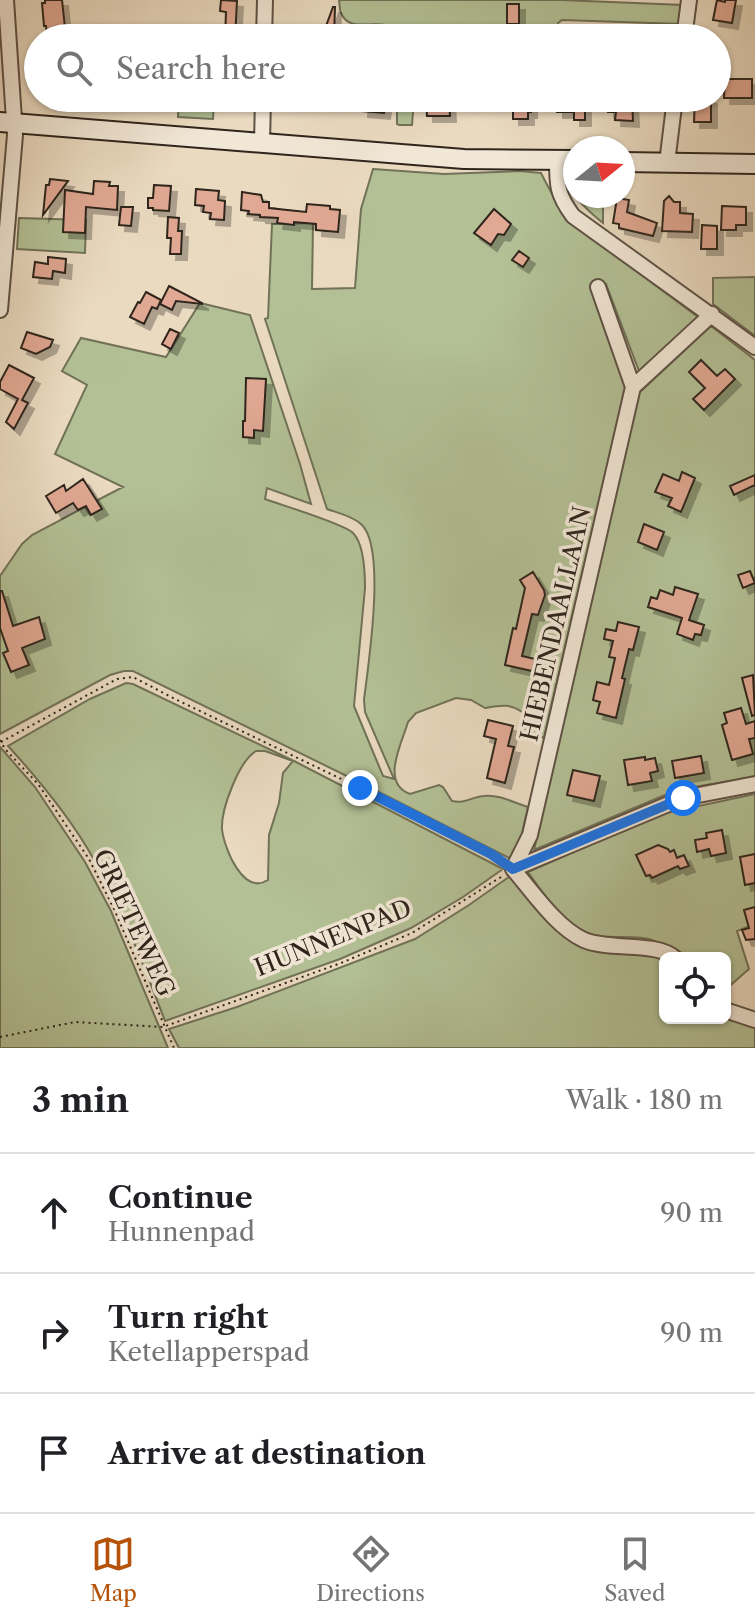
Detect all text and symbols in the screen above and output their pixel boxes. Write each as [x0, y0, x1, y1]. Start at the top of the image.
search box [24, 24, 731, 112]
icon: search [52, 46, 96, 90]
text: Search here [116, 50, 286, 87]
north arrow [563, 136, 635, 208]
street label: HIEBENDAALLAAN [514, 504, 597, 744]
route end [342, 770, 378, 806]
route start [665, 780, 701, 816]
street label: GRIETEWEG [88, 845, 181, 1001]
street label: HUNNENPAD [250, 893, 416, 982]
map controls [659, 952, 731, 1024]
button: locate [659, 952, 731, 1024]
text: 3 min [32, 1079, 129, 1121]
text: Walk · 180 m [566, 1084, 723, 1116]
text: Continue [108, 1179, 253, 1216]
icon: ahead [32, 1191, 76, 1235]
text: 90 m [660, 1197, 723, 1229]
text: Hunnenpad [108, 1216, 255, 1248]
text: Turn right [108, 1299, 268, 1336]
icon: right [32, 1311, 76, 1355]
text: 90 m [660, 1317, 723, 1349]
text: Ketellapperspad [108, 1336, 310, 1368]
icon: arrive [32, 1431, 76, 1475]
text: Arrive at destination [108, 1435, 426, 1472]
tab: Map [90, 1532, 137, 1607]
tab: Directions [316, 1532, 425, 1607]
tab: Saved [604, 1532, 665, 1607]

